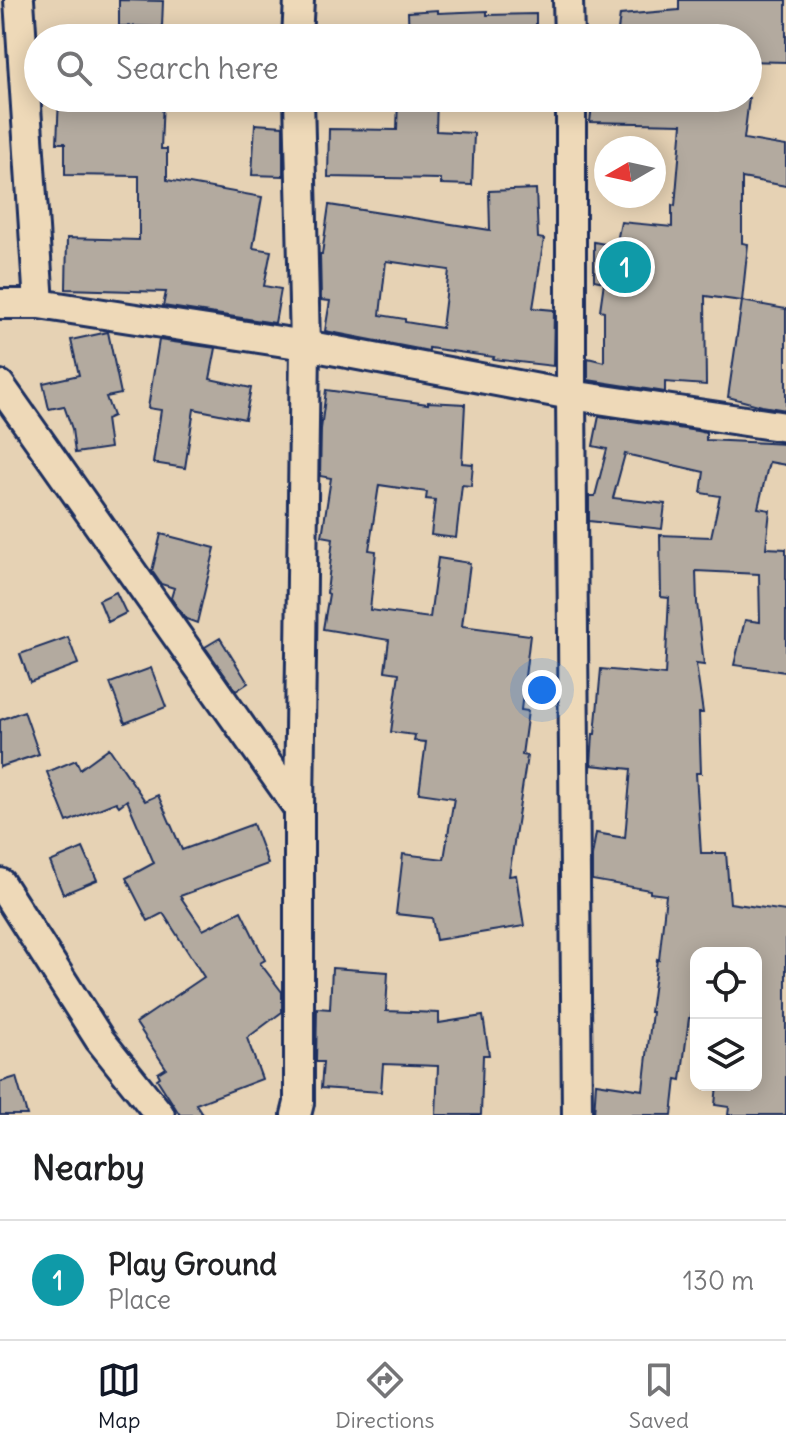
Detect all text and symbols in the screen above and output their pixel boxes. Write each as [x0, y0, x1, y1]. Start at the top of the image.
search box [24, 24, 762, 112]
icon: search [52, 46, 96, 90]
text: Search here [116, 49, 279, 87]
north arrow [594, 136, 666, 208]
pin: 1 [599, 237, 651, 297]
your location [522, 670, 562, 710]
map controls [690, 947, 762, 1091]
button: locate [690, 947, 762, 1019]
button: layers [690, 1019, 762, 1091]
text: Nearby [32, 1146, 145, 1189]
text: Play Ground [108, 1245, 277, 1283]
text: 1 [53, 1264, 63, 1297]
text: 130 m [683, 1264, 754, 1297]
text: Place [108, 1283, 171, 1316]
tab: Map [97, 1358, 141, 1434]
tab: Directions [335, 1358, 435, 1434]
tab: Saved [629, 1358, 689, 1434]

